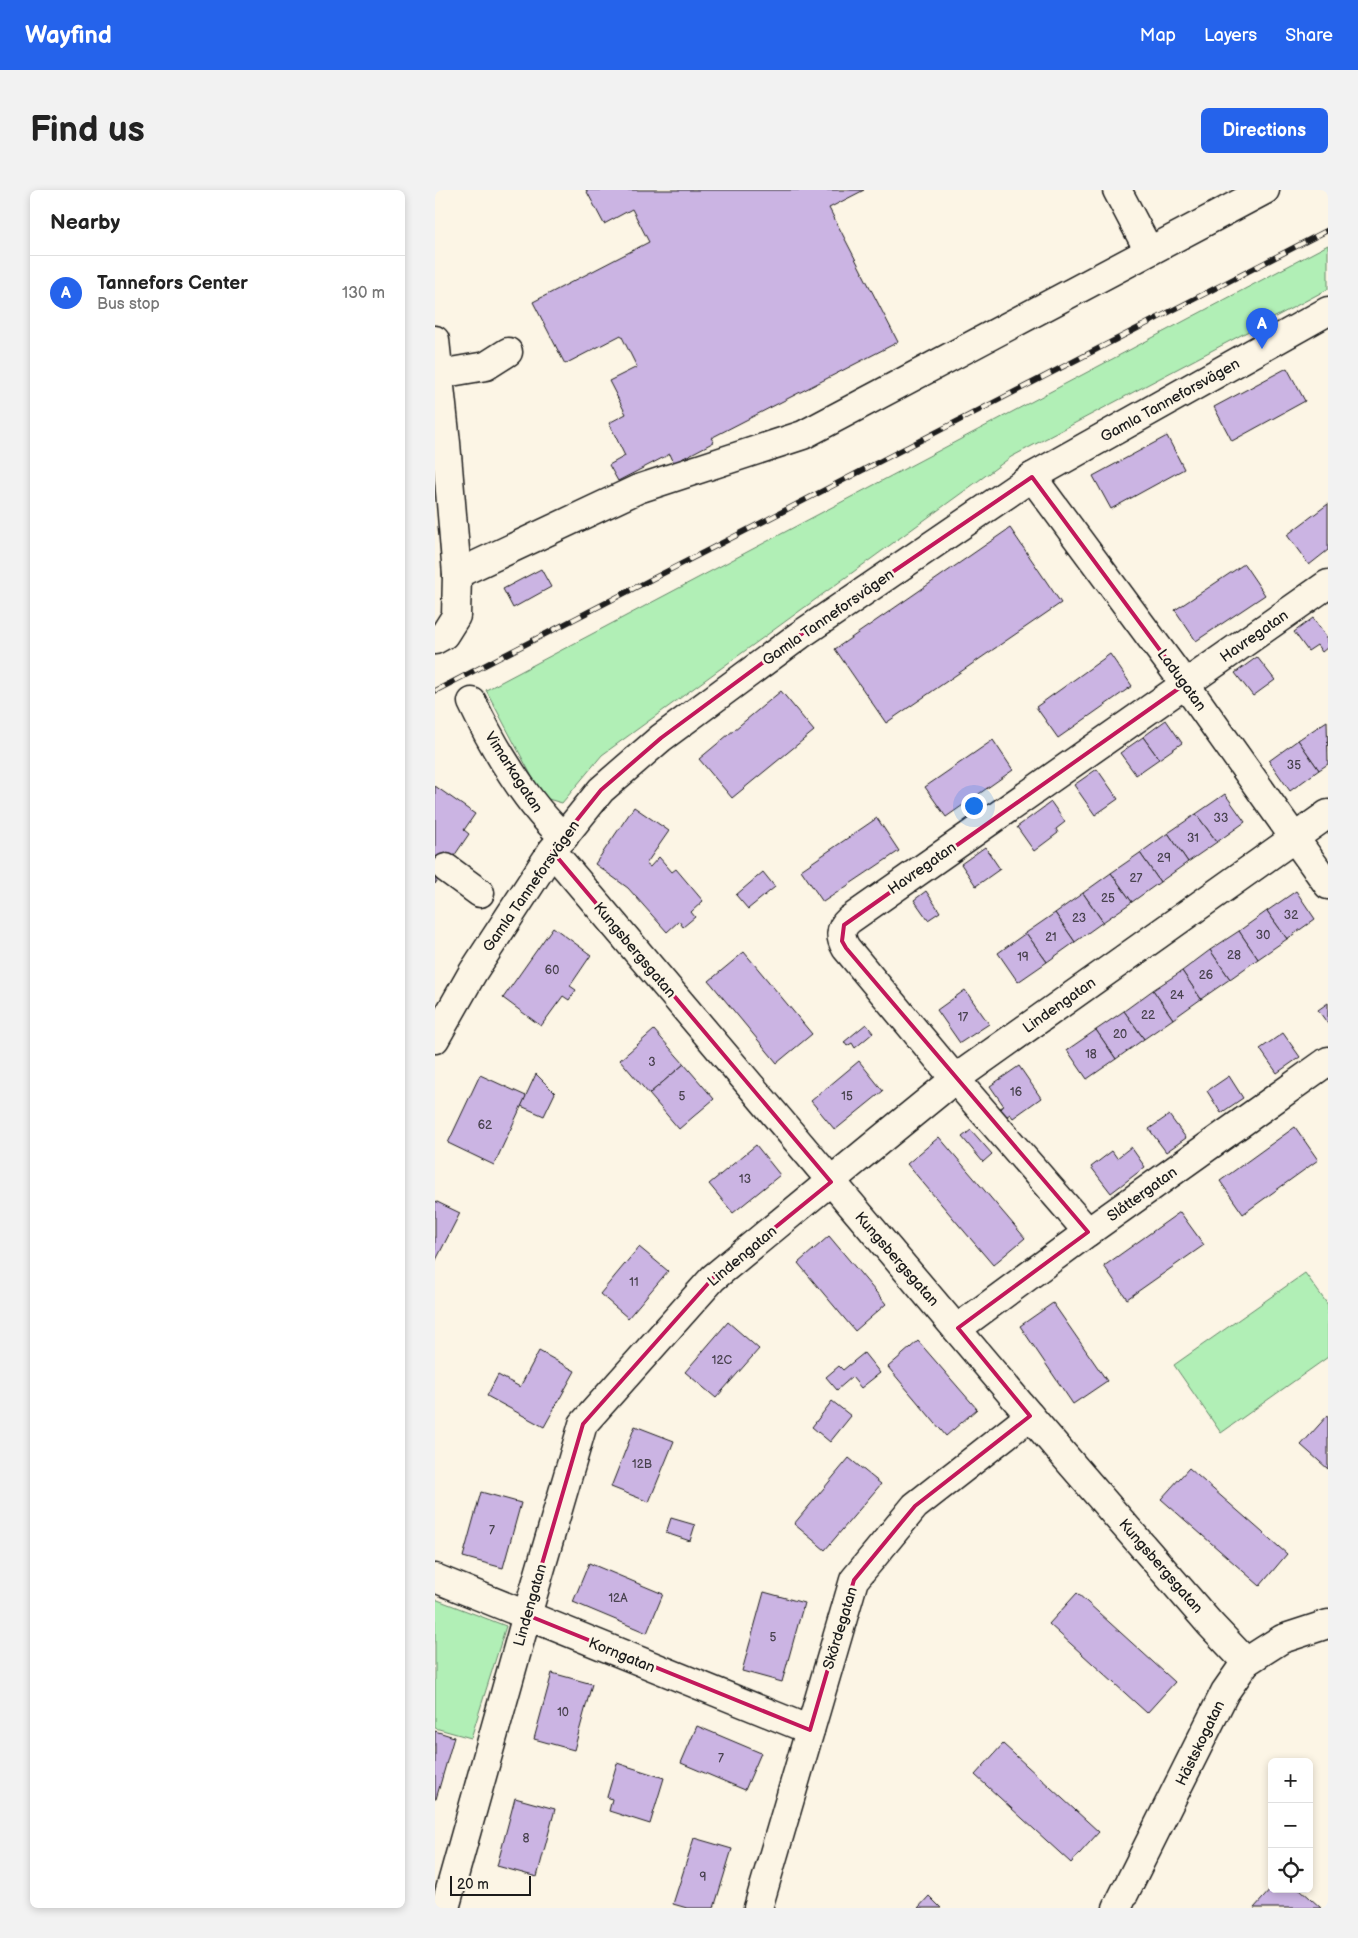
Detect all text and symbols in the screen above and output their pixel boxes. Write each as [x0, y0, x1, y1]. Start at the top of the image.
text: Wayfind [25, 21, 112, 50]
text: Map [1140, 25, 1176, 46]
text: Layers [1204, 25, 1257, 46]
text: Share [1285, 25, 1333, 46]
button: Directions [1201, 108, 1328, 153]
text: Find us [30, 109, 145, 152]
text: Nearby [50, 210, 120, 235]
text: Tannefors Center [97, 272, 248, 295]
text: A [61, 284, 71, 303]
text: 130 m [342, 284, 385, 303]
text: Bus stop [97, 295, 160, 314]
pin: A [1246, 308, 1278, 349]
street label: Gamla Tanneforsvägen [1097, 354, 1243, 447]
street label: Gamla Tanneforsvägen [759, 565, 898, 670]
street label: Havregatan [1217, 606, 1292, 667]
street label: Ladugatan [1153, 646, 1210, 715]
street label: Vimarkagatan [480, 728, 547, 816]
house number: 35 [1287, 758, 1301, 773]
your location [961, 793, 987, 819]
house number: 33 [1214, 811, 1228, 826]
street label: Gamla Tanneforsvägen [479, 817, 584, 956]
house number: 31 [1187, 831, 1199, 846]
street label: Havregatan [885, 838, 960, 899]
house number: 29 [1157, 851, 1171, 866]
house number: 27 [1130, 871, 1143, 886]
house number: 25 [1101, 891, 1115, 906]
street label: Kungsbergsgatan [589, 899, 680, 1002]
house number: 32 [1284, 908, 1298, 923]
house number: 23 [1072, 911, 1086, 926]
house number: 30 [1256, 928, 1270, 943]
house number: 21 [1045, 930, 1057, 945]
house number: 28 [1227, 948, 1241, 963]
house number: 19 [1017, 950, 1029, 965]
house number: 60 [545, 963, 559, 978]
house number: 26 [1199, 968, 1213, 983]
street label: Lindengatan [1019, 973, 1099, 1038]
house number: 24 [1170, 988, 1185, 1003]
house number: 22 [1141, 1008, 1155, 1023]
house number: 17 [958, 1010, 968, 1025]
house number: 20 [1113, 1027, 1127, 1042]
house number: 18 [1085, 1047, 1097, 1062]
house number: 3 [648, 1055, 656, 1070]
house number: 16 [1010, 1085, 1022, 1100]
house number: 5 [679, 1089, 686, 1104]
house number: 15 [841, 1089, 853, 1104]
house number: 62 [478, 1118, 492, 1133]
street label: Slåttergatan [1104, 1163, 1181, 1226]
house number: 13 [739, 1172, 751, 1187]
street label: Kungsbergsgatan [850, 1208, 943, 1311]
street label: Lindengatan [704, 1222, 781, 1291]
house number: 11 [629, 1275, 639, 1290]
house number: 12C [712, 1353, 733, 1368]
house number: 12B [632, 1457, 652, 1472]
street label: Kungsbergsgatan [1114, 1515, 1207, 1618]
house number: 7 [489, 1523, 495, 1538]
street label: Lindengatan [510, 1562, 551, 1649]
street label: Skördegatan [819, 1584, 862, 1672]
house number: 12A [608, 1591, 628, 1606]
house number: 5 [770, 1630, 777, 1645]
street label: Korngatan [586, 1634, 658, 1677]
street label: Hästskogatan [1172, 1697, 1229, 1789]
house number: 10 [557, 1705, 569, 1720]
house number: 7 [718, 1751, 724, 1766]
map controls [1268, 1758, 1313, 1893]
button: + [1268, 1758, 1313, 1803]
button: − [1268, 1803, 1313, 1848]
house number: 8 [523, 1831, 530, 1846]
button: locate [1268, 1848, 1313, 1893]
house number: 9 [700, 1870, 707, 1885]
scale bar [450, 1873, 531, 1896]
text: 20 m [457, 1876, 489, 1893]

